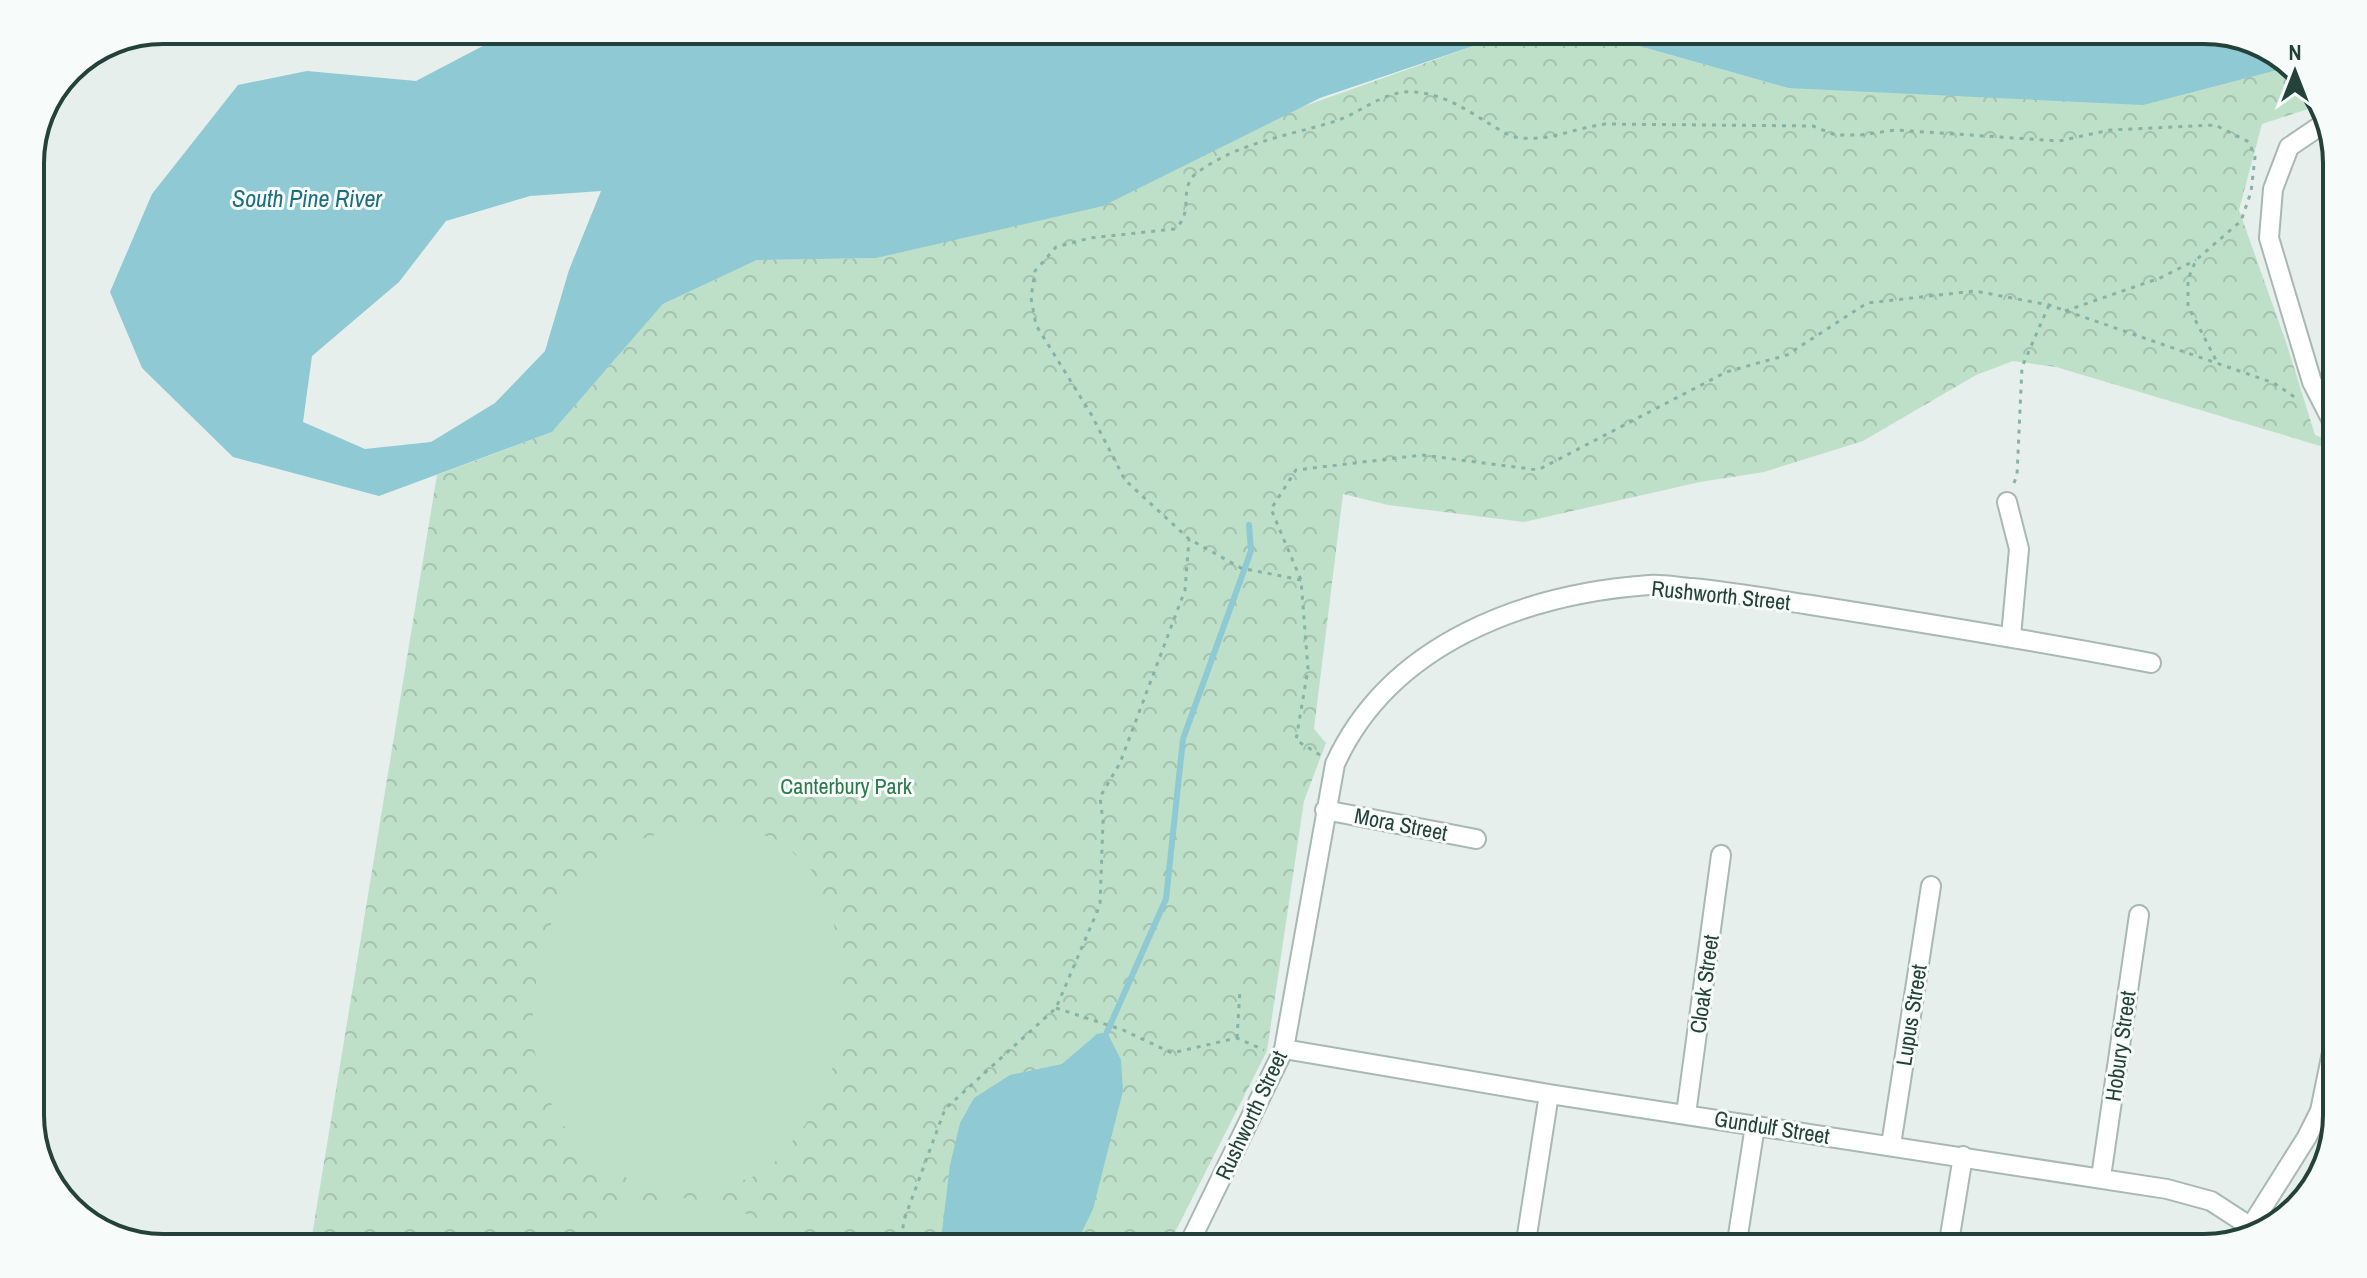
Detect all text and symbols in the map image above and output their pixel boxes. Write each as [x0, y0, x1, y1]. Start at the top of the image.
north arrow [2255, 32, 2335, 112]
text: N [2288, 37, 2302, 67]
water label: South Pine River [232, 182, 383, 214]
street label: Rushworth Street [1650, 573, 1792, 617]
park label: Canterbury Park [780, 771, 913, 801]
street label: Mora Street [1352, 800, 1450, 848]
street label: Cloak Street [1682, 933, 1726, 1035]
street label: Lupus Street [1888, 962, 1934, 1068]
street label: Hobury Street [2097, 989, 2143, 1103]
street label: Rushworth Street [1208, 1046, 1294, 1184]
street label: Gundulf Street [1712, 1103, 1832, 1151]

